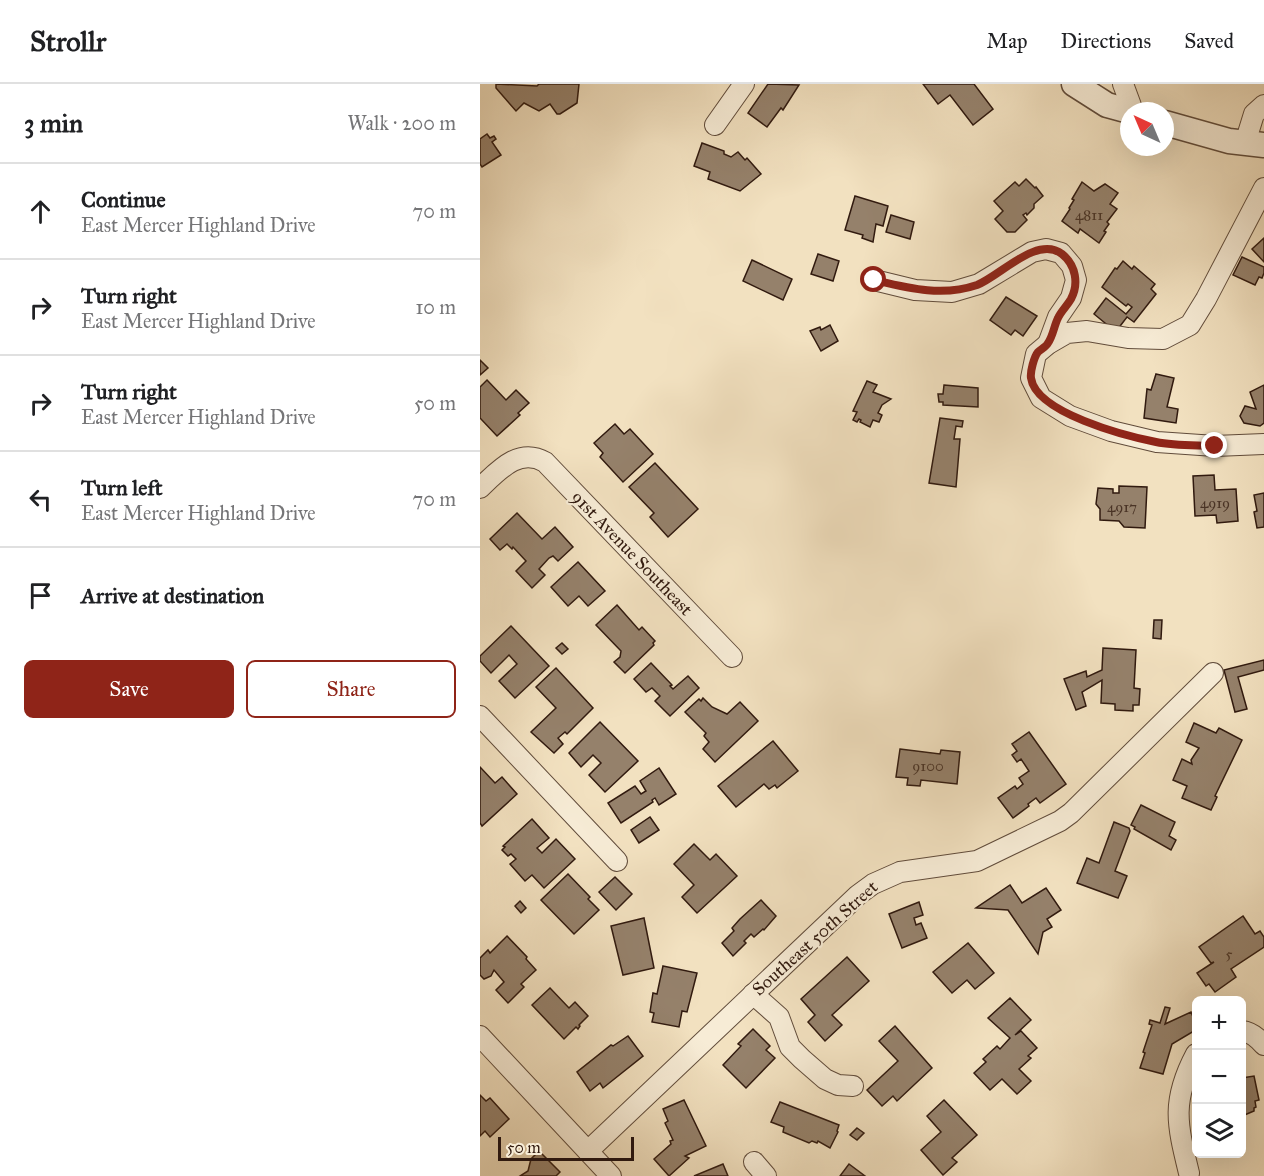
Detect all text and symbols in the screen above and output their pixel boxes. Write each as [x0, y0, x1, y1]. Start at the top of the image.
text: Strollr [30, 24, 106, 59]
text: Map [987, 28, 1028, 54]
text: Directions [1061, 28, 1151, 54]
text: Saved [1184, 28, 1234, 54]
north arrow [1120, 102, 1174, 156]
text: 3 min [24, 107, 83, 139]
text: Walk · 200 m [348, 111, 456, 135]
text: Continue [81, 186, 166, 213]
icon: ahead [24, 195, 57, 228]
text: 70 m [413, 199, 456, 223]
house number: 4811 [1075, 206, 1103, 224]
text: East Mercer Highland Drive [81, 213, 316, 237]
route start [860, 266, 886, 292]
text: Turn right [81, 282, 177, 309]
icon: right [24, 291, 57, 324]
text: 10 m [415, 295, 456, 319]
text: East Mercer Highland Drive [81, 309, 316, 333]
text: Turn right [81, 378, 177, 405]
icon: right [24, 387, 57, 420]
text: 50 m [414, 391, 456, 415]
text: East Mercer Highland Drive [81, 405, 316, 429]
route end [1201, 432, 1227, 458]
text: Turn left [81, 474, 163, 501]
icon: left [24, 483, 57, 516]
street label: 91st Avenue Southeast [567, 486, 698, 620]
text: 70 m [413, 487, 456, 511]
house number: 4919 [1200, 494, 1230, 512]
house number: 4917 [1107, 498, 1137, 516]
text: East Mercer Highland Drive [81, 501, 316, 525]
icon: arrive [24, 579, 57, 612]
text: Arrive at destination [81, 582, 264, 609]
button: Save [24, 660, 234, 718]
button: Share [246, 660, 456, 718]
house number: 9100 [912, 757, 944, 775]
street label: Southeast 50th Street [748, 875, 883, 1000]
house number: 5 [1226, 945, 1233, 963]
map controls [1192, 996, 1246, 1158]
button: + [1192, 996, 1246, 1050]
button: − [1192, 1050, 1246, 1104]
button: layers [1192, 1104, 1246, 1158]
scale bar [498, 1134, 634, 1162]
text: 50 m [507, 1138, 541, 1157]

